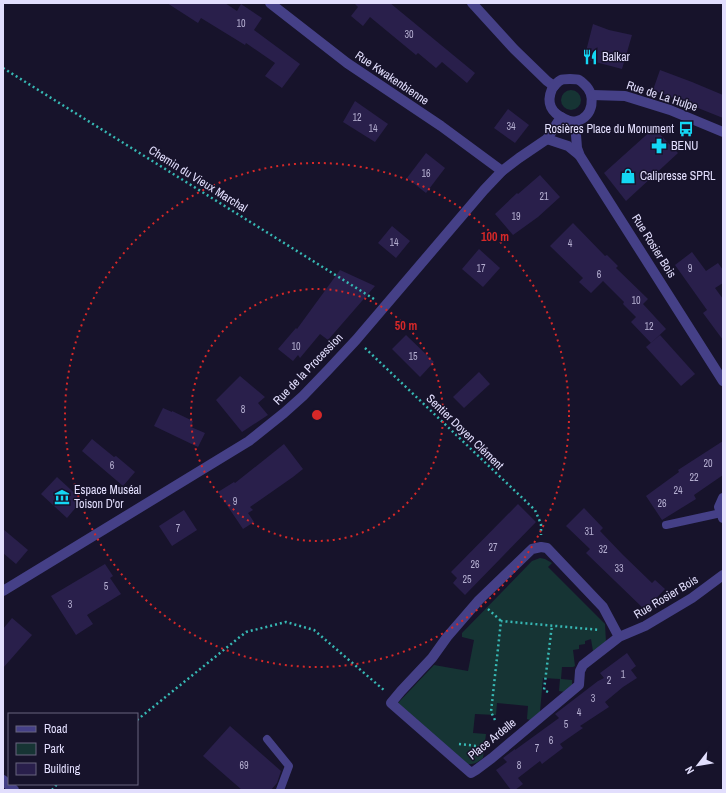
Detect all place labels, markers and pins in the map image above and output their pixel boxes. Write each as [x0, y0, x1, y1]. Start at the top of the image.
restaurant icon: Balkar [581, 48, 599, 66]
place label: Balkar [602, 49, 631, 65]
bus stop icon: Rosières Place du Monument [677, 120, 695, 138]
place label: Rosières Place du Monument [544, 121, 674, 137]
pharmacy icon: BENU [650, 137, 668, 155]
place label: BENU [671, 138, 698, 154]
shop icon: Calipresse SPRL [619, 167, 637, 185]
place label: Calipresse SPRL [640, 168, 716, 184]
centre of rings [310, 408, 324, 422]
place label: Espace Muséal Toison D'or [74, 482, 141, 512]
museum icon: Espace Muséal Toison D'or [53, 488, 71, 506]

